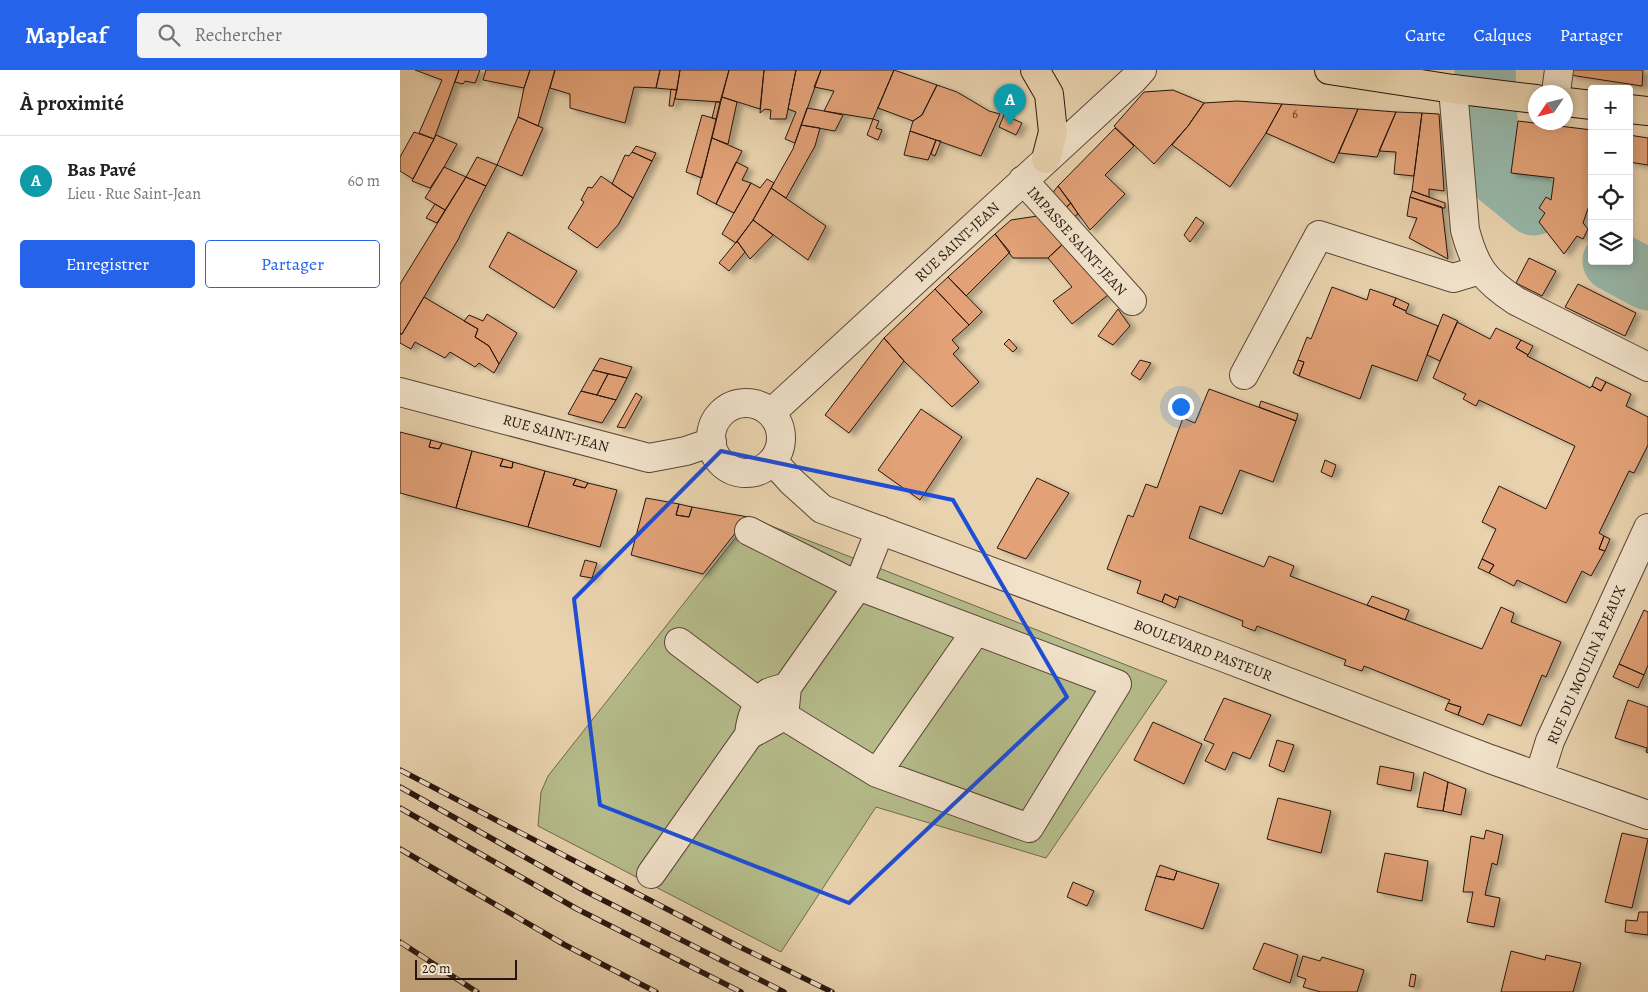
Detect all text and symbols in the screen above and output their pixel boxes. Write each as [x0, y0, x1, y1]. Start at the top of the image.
search box [137, 13, 487, 58]
text: Mapleaf [25, 19, 107, 51]
icon: search [155, 21, 183, 49]
text: Rechercher [195, 22, 282, 48]
text: Carte [1405, 23, 1445, 47]
text: Calques [1473, 23, 1532, 47]
text: Partager [1560, 23, 1623, 47]
pin: A [994, 84, 1026, 125]
north arrow [1528, 85, 1573, 130]
map controls [1588, 85, 1633, 265]
button: + [1588, 85, 1633, 130]
text: À proximité [20, 89, 124, 117]
house number: 6 [1292, 106, 1298, 122]
button: − [1588, 130, 1633, 175]
text: Bas Pavé [67, 157, 136, 183]
text: A [31, 170, 41, 192]
text: 60 m [348, 170, 380, 192]
button: locate [1588, 175, 1633, 220]
street label: IMPASSE SAINT-JEAN [1023, 182, 1132, 300]
text: Lieu · Rue Saint-Jean [67, 183, 201, 205]
street label: RUE SAINT-JEAN [910, 197, 1004, 287]
button: layers [1588, 220, 1633, 265]
button: Enregistrer [20, 240, 195, 288]
button: Partager [205, 240, 380, 288]
your location [1168, 394, 1194, 420]
street label: RUE SAINT-JEAN [501, 409, 611, 457]
street label: RUE DU MOULIN À PEAUX [1542, 582, 1630, 748]
street label: BOULEVARD PASTEUR [1131, 614, 1276, 686]
scale bar [415, 957, 518, 980]
text: 20 m [422, 959, 451, 978]

